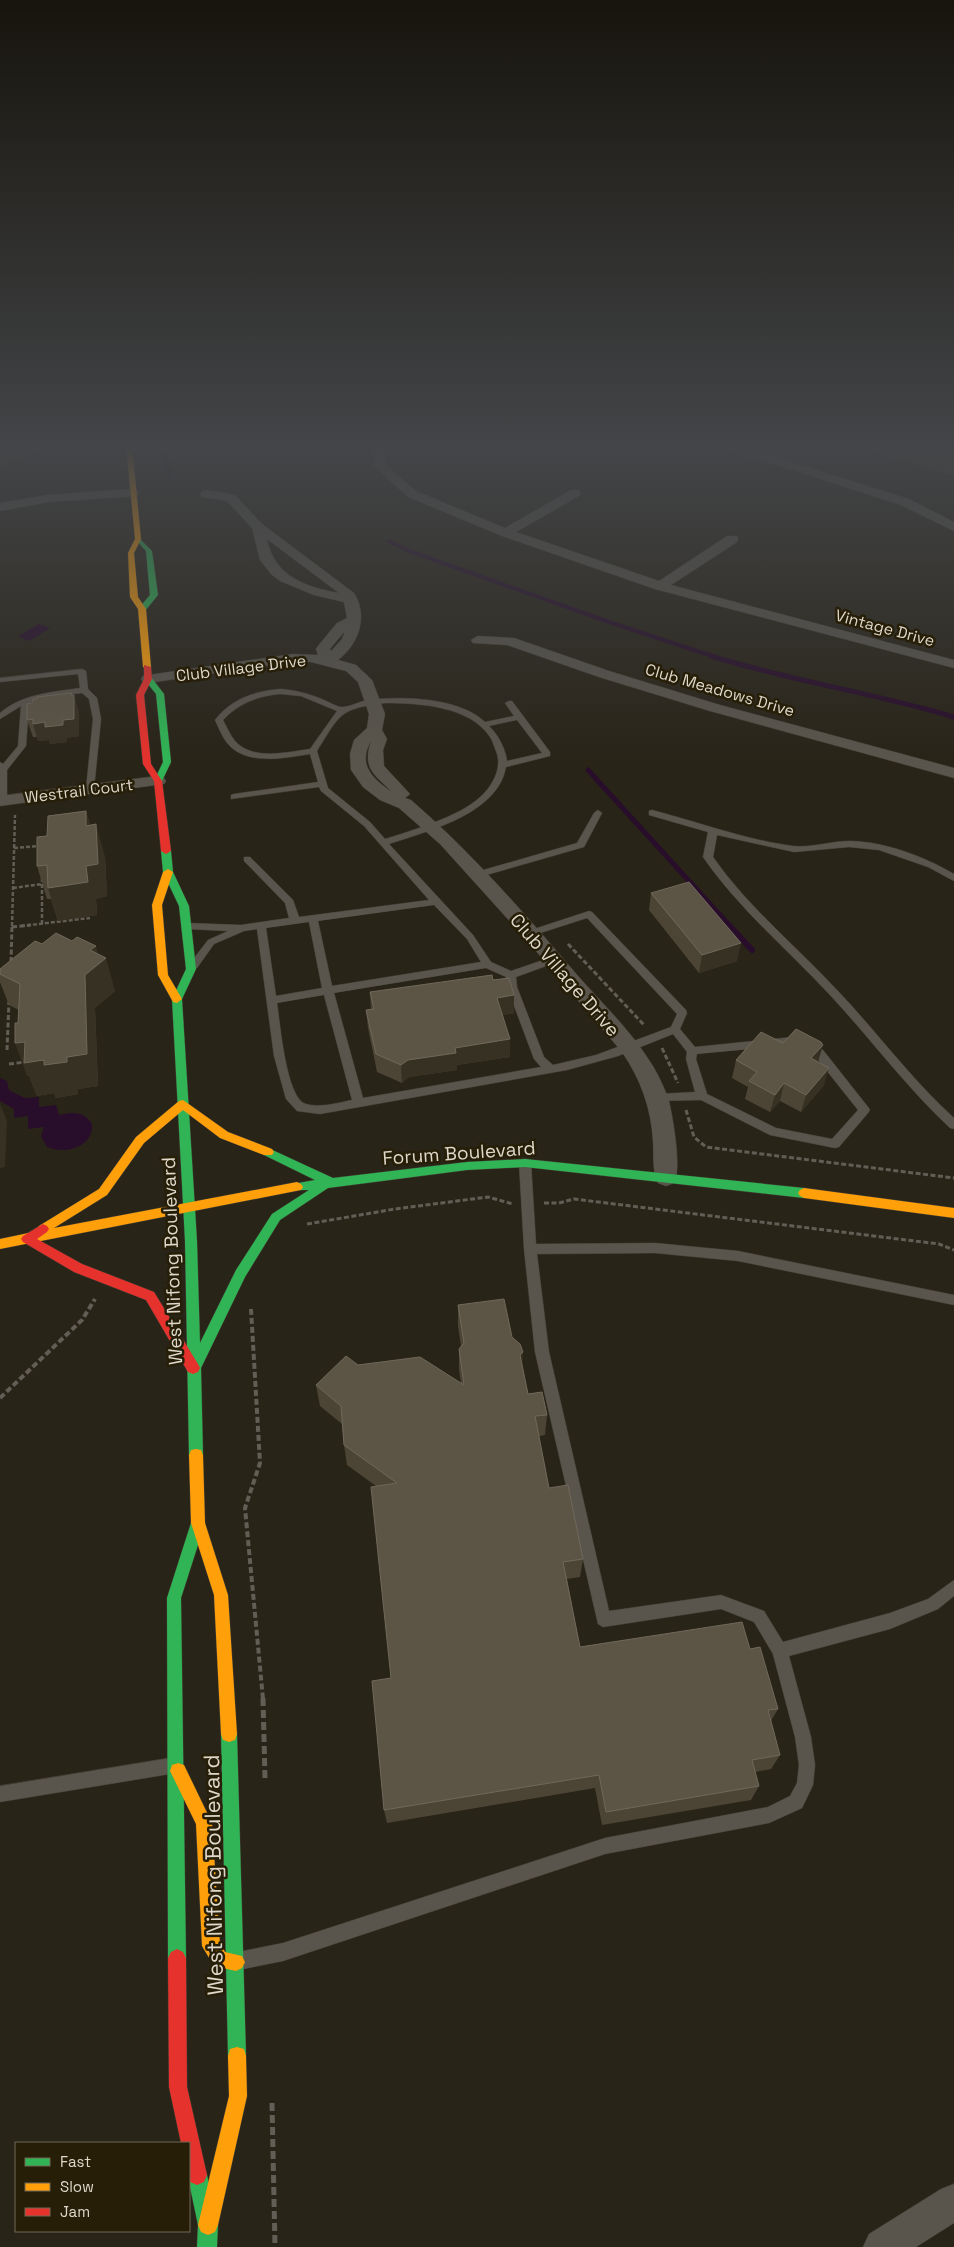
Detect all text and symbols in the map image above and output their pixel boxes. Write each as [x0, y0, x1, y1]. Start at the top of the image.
street label: Vintage Drive [833, 605, 937, 651]
street label: Club Village Drive [175, 650, 307, 686]
street label: Club Meadows Drive [643, 659, 797, 721]
street label: Westrail Court [24, 774, 134, 808]
street label: Club Village Drive [505, 908, 625, 1042]
street label: Forum Boulevard [382, 1135, 536, 1171]
street label: West Nifong Boulevard [156, 1157, 188, 1365]
street label: West Nifong Boulevard [197, 1754, 229, 1996]
legend [15, 2142, 190, 2232]
text: Fast [60, 2152, 91, 2171]
text: Slow [60, 2177, 94, 2196]
text: Jam [60, 2202, 90, 2221]

